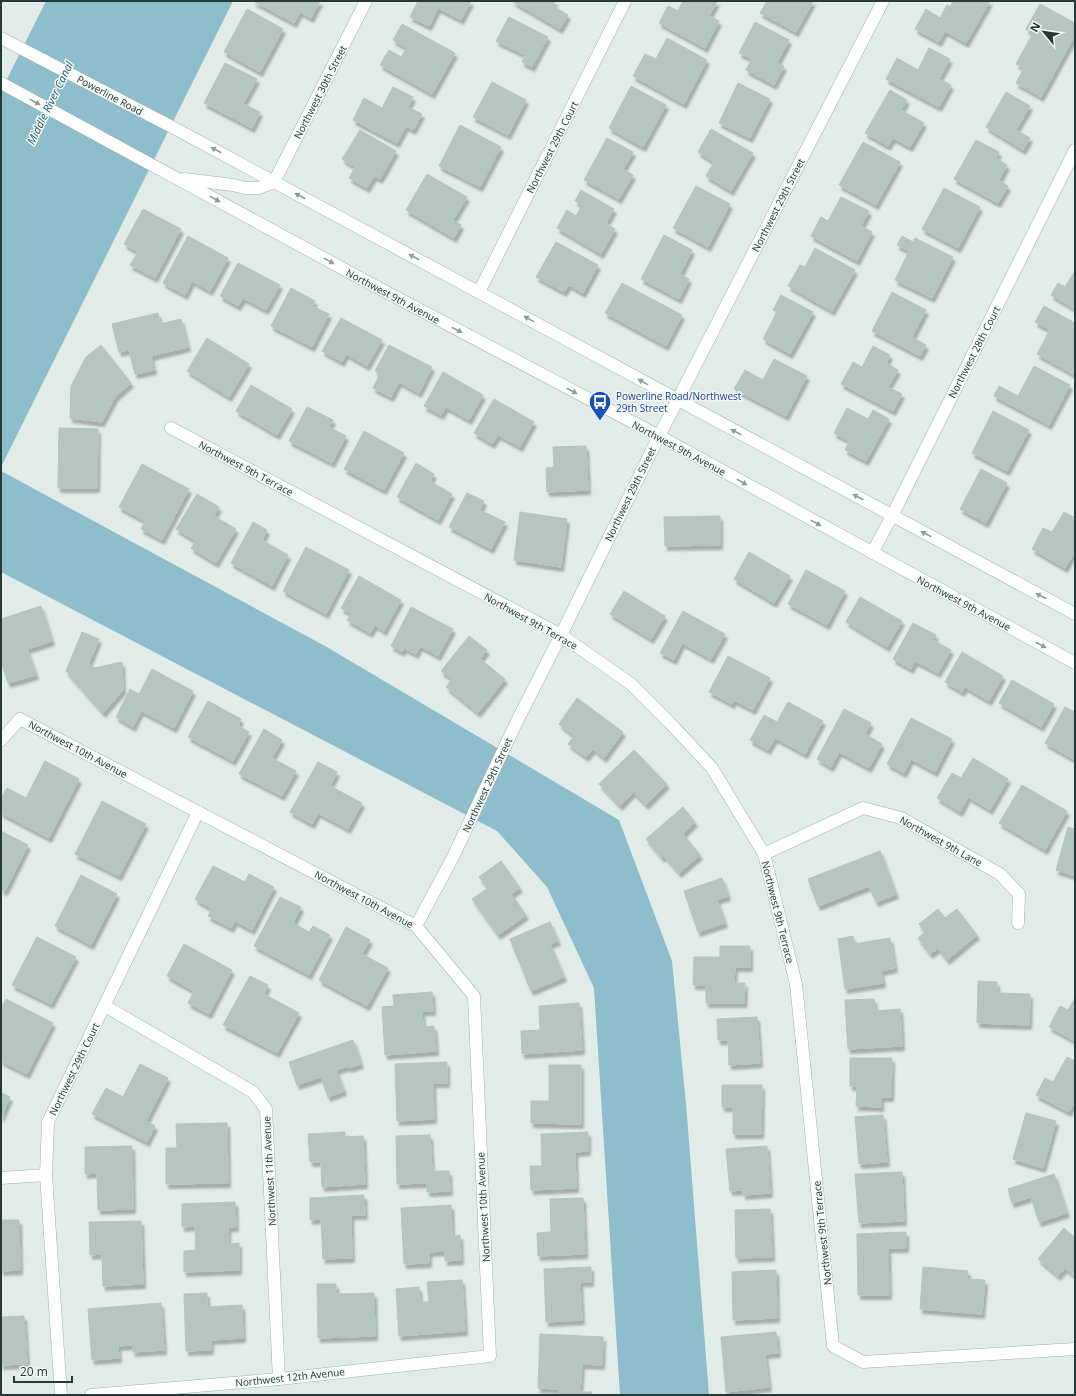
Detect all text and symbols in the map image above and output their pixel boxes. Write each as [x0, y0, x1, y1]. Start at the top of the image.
north arrow [1024, 12, 1064, 52]
text: N [1026, 19, 1044, 34]
street label: Northwest 30th Street [290, 42, 350, 141]
water label: Middle River Canal [23, 59, 76, 147]
street label: Powerline Road [75, 72, 145, 118]
one-way arrow [29, 98, 41, 105]
street label: Northwest 29th Court [523, 98, 581, 195]
one-way arrow [210, 147, 221, 154]
street label: Northwest 29th Street [748, 155, 808, 254]
one-way arrow [294, 193, 306, 199]
one-way arrow [209, 196, 220, 202]
one-way arrow [409, 254, 420, 261]
one-way arrow [323, 258, 335, 264]
street label: Northwest 9th Avenue [344, 265, 443, 327]
street label: Northwest 28th Court [945, 303, 1003, 400]
one-way arrow [523, 316, 535, 323]
one-way arrow [451, 326, 463, 333]
one-way arrow [637, 378, 649, 385]
one-way arrow [566, 387, 578, 394]
bus stop icon: Powerline Road/Northwest 29th Street [587, 389, 613, 422]
place label: Powerline Road/Northwest 29th Street [616, 389, 742, 415]
street label: Northwest 9th Avenue [630, 417, 729, 479]
one-way arrow [730, 428, 742, 435]
street label: Northwest 9th Terrace [196, 437, 296, 499]
street label: Northwest 29th Street [601, 444, 659, 543]
one-way arrow [736, 479, 748, 485]
one-way arrow [852, 494, 864, 500]
one-way arrow [810, 519, 822, 526]
one-way arrow [920, 531, 932, 537]
street label: Northwest 9th Avenue [915, 572, 1014, 634]
street label: Northwest 9th Terrace [482, 589, 581, 653]
one-way arrow [1035, 592, 1046, 599]
one-way arrow [1035, 641, 1047, 648]
street label: Northwest 10th Avenue [26, 717, 130, 781]
street label: Northwest 29th Street [459, 735, 515, 835]
street label: Northwest 9th Lane [897, 813, 985, 870]
street label: Northwest 9th Terrace [759, 859, 798, 965]
street label: Northwest 10th Avenue [312, 867, 416, 931]
street label: Northwest 29th Court [45, 1020, 103, 1118]
street label: Northwest 11th Avenue [259, 1115, 279, 1226]
street label: Northwest 10th Avenue [473, 1151, 493, 1262]
street label: Northwest 9th Terrace [810, 1180, 834, 1286]
scale bar [14, 1358, 72, 1384]
text: 20 m [20, 1363, 48, 1380]
street label: Northwest 12th Avenue [234, 1364, 346, 1390]

